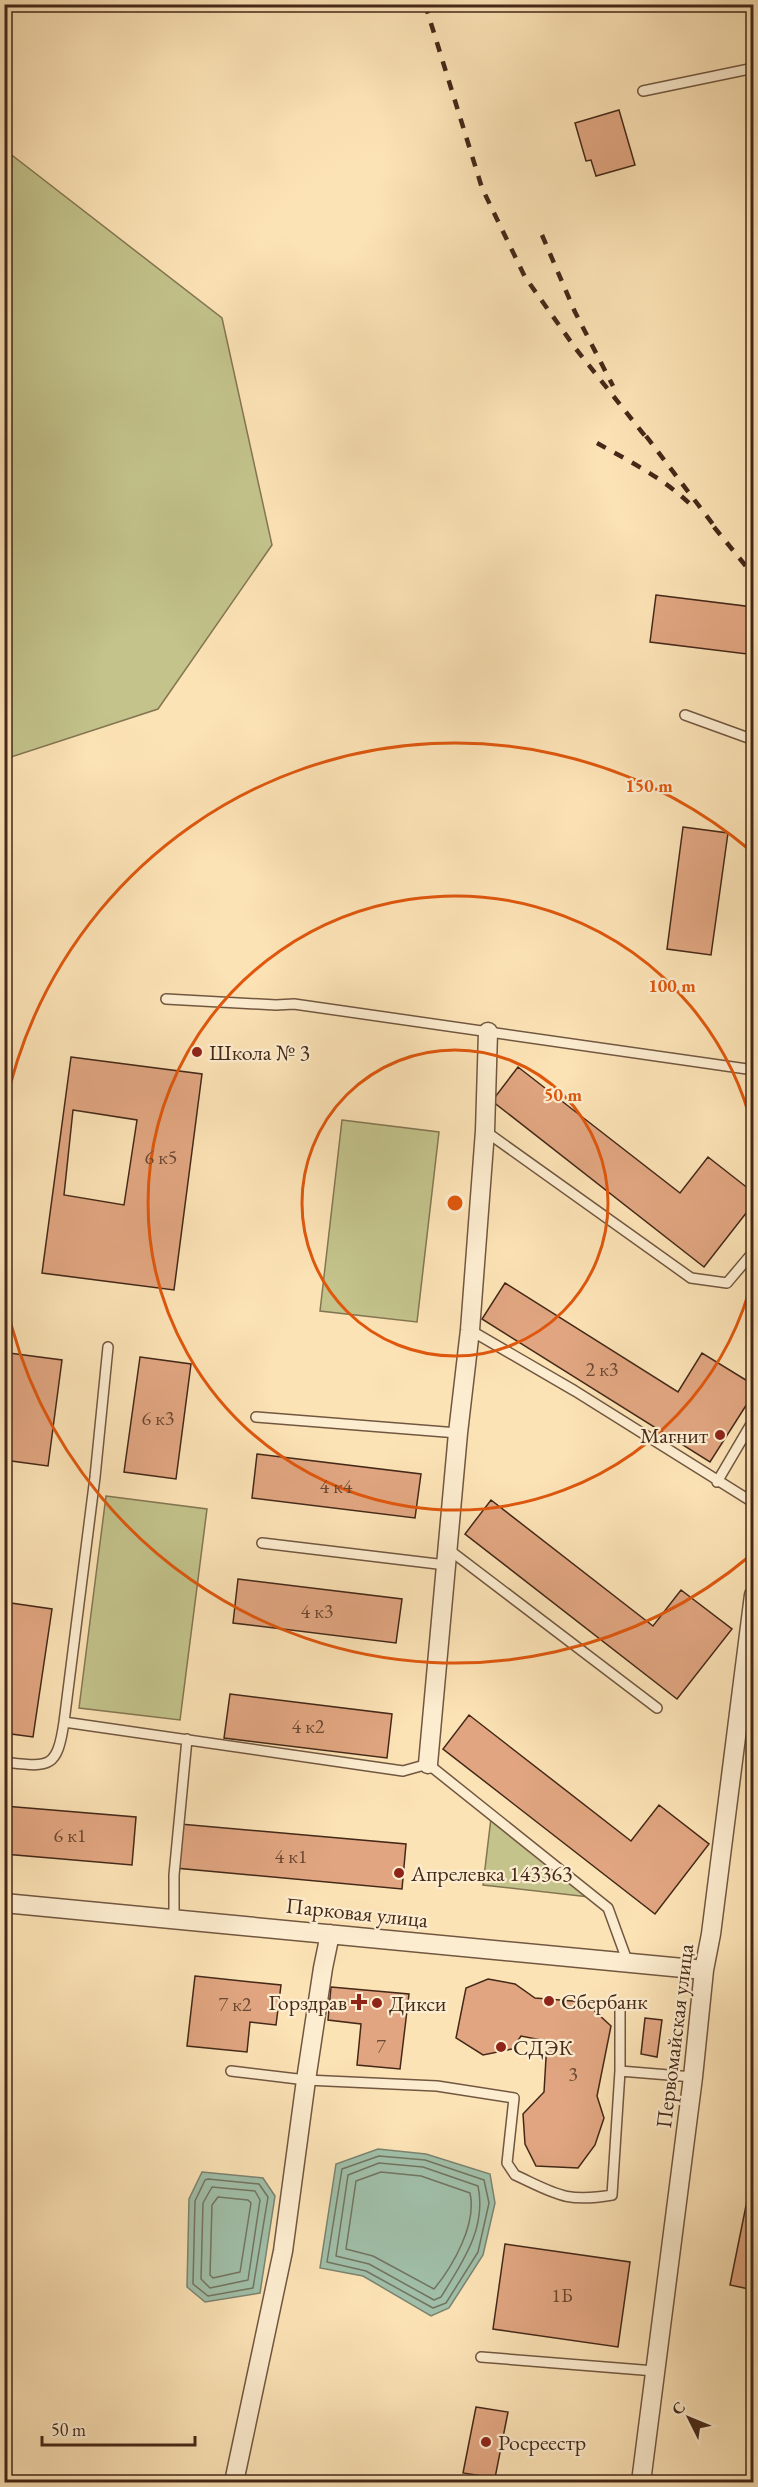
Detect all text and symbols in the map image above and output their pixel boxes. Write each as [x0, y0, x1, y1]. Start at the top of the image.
text: 150 m [625, 774, 673, 797]
text: 100 m [648, 974, 696, 997]
place label: Школа № 3 [209, 1038, 310, 1067]
marker: Школа № 3 [190, 1045, 204, 1059]
text: 50 m [544, 1083, 582, 1106]
house number: 6 к5 [145, 1144, 177, 1170]
centre of rings [445, 1193, 465, 1213]
house number: 2 к3 [586, 1356, 618, 1382]
house number: 6 к3 [142, 1405, 174, 1431]
place label: Магнит [640, 1421, 708, 1450]
marker: Магнит [713, 1428, 727, 1442]
house number: 4 к4 [320, 1473, 353, 1499]
house number: 4 к3 [301, 1598, 333, 1624]
house number: 4 к2 [292, 1713, 325, 1739]
house number: 6 к1 [54, 1822, 86, 1848]
house number: 4 к1 [275, 1843, 307, 1869]
place label: Апрелевка 143363 [410, 1859, 573, 1888]
marker: Апрелевка 143363 [392, 1866, 406, 1880]
street label: Парковая улица [284, 1891, 430, 1934]
street label: Первомайская улица [649, 1942, 700, 2130]
place label: Сбербанк [561, 1987, 648, 2016]
place label: Горздрав [268, 1988, 347, 2017]
place label: Дикси [389, 1989, 447, 2018]
house number: 7 к2 [219, 1991, 252, 2017]
marker: Сбербанк [542, 1994, 556, 2008]
marker: Горздрав [352, 1995, 366, 2009]
marker: Дикси [370, 1996, 384, 2010]
house number: 7 [376, 2033, 386, 2059]
place label: СДЭК [513, 2033, 573, 2062]
marker: СДЭК [494, 2040, 508, 2054]
house number: 3 [568, 2061, 578, 2087]
house number: 1Б [551, 2282, 573, 2308]
north arrow [659, 2388, 719, 2448]
text: С [667, 2397, 690, 2419]
scale bar [42, 2409, 195, 2447]
text: 50 m [51, 2418, 86, 2441]
place label: Росреестр [498, 2428, 586, 2457]
marker: Росреестр [479, 2435, 493, 2449]

